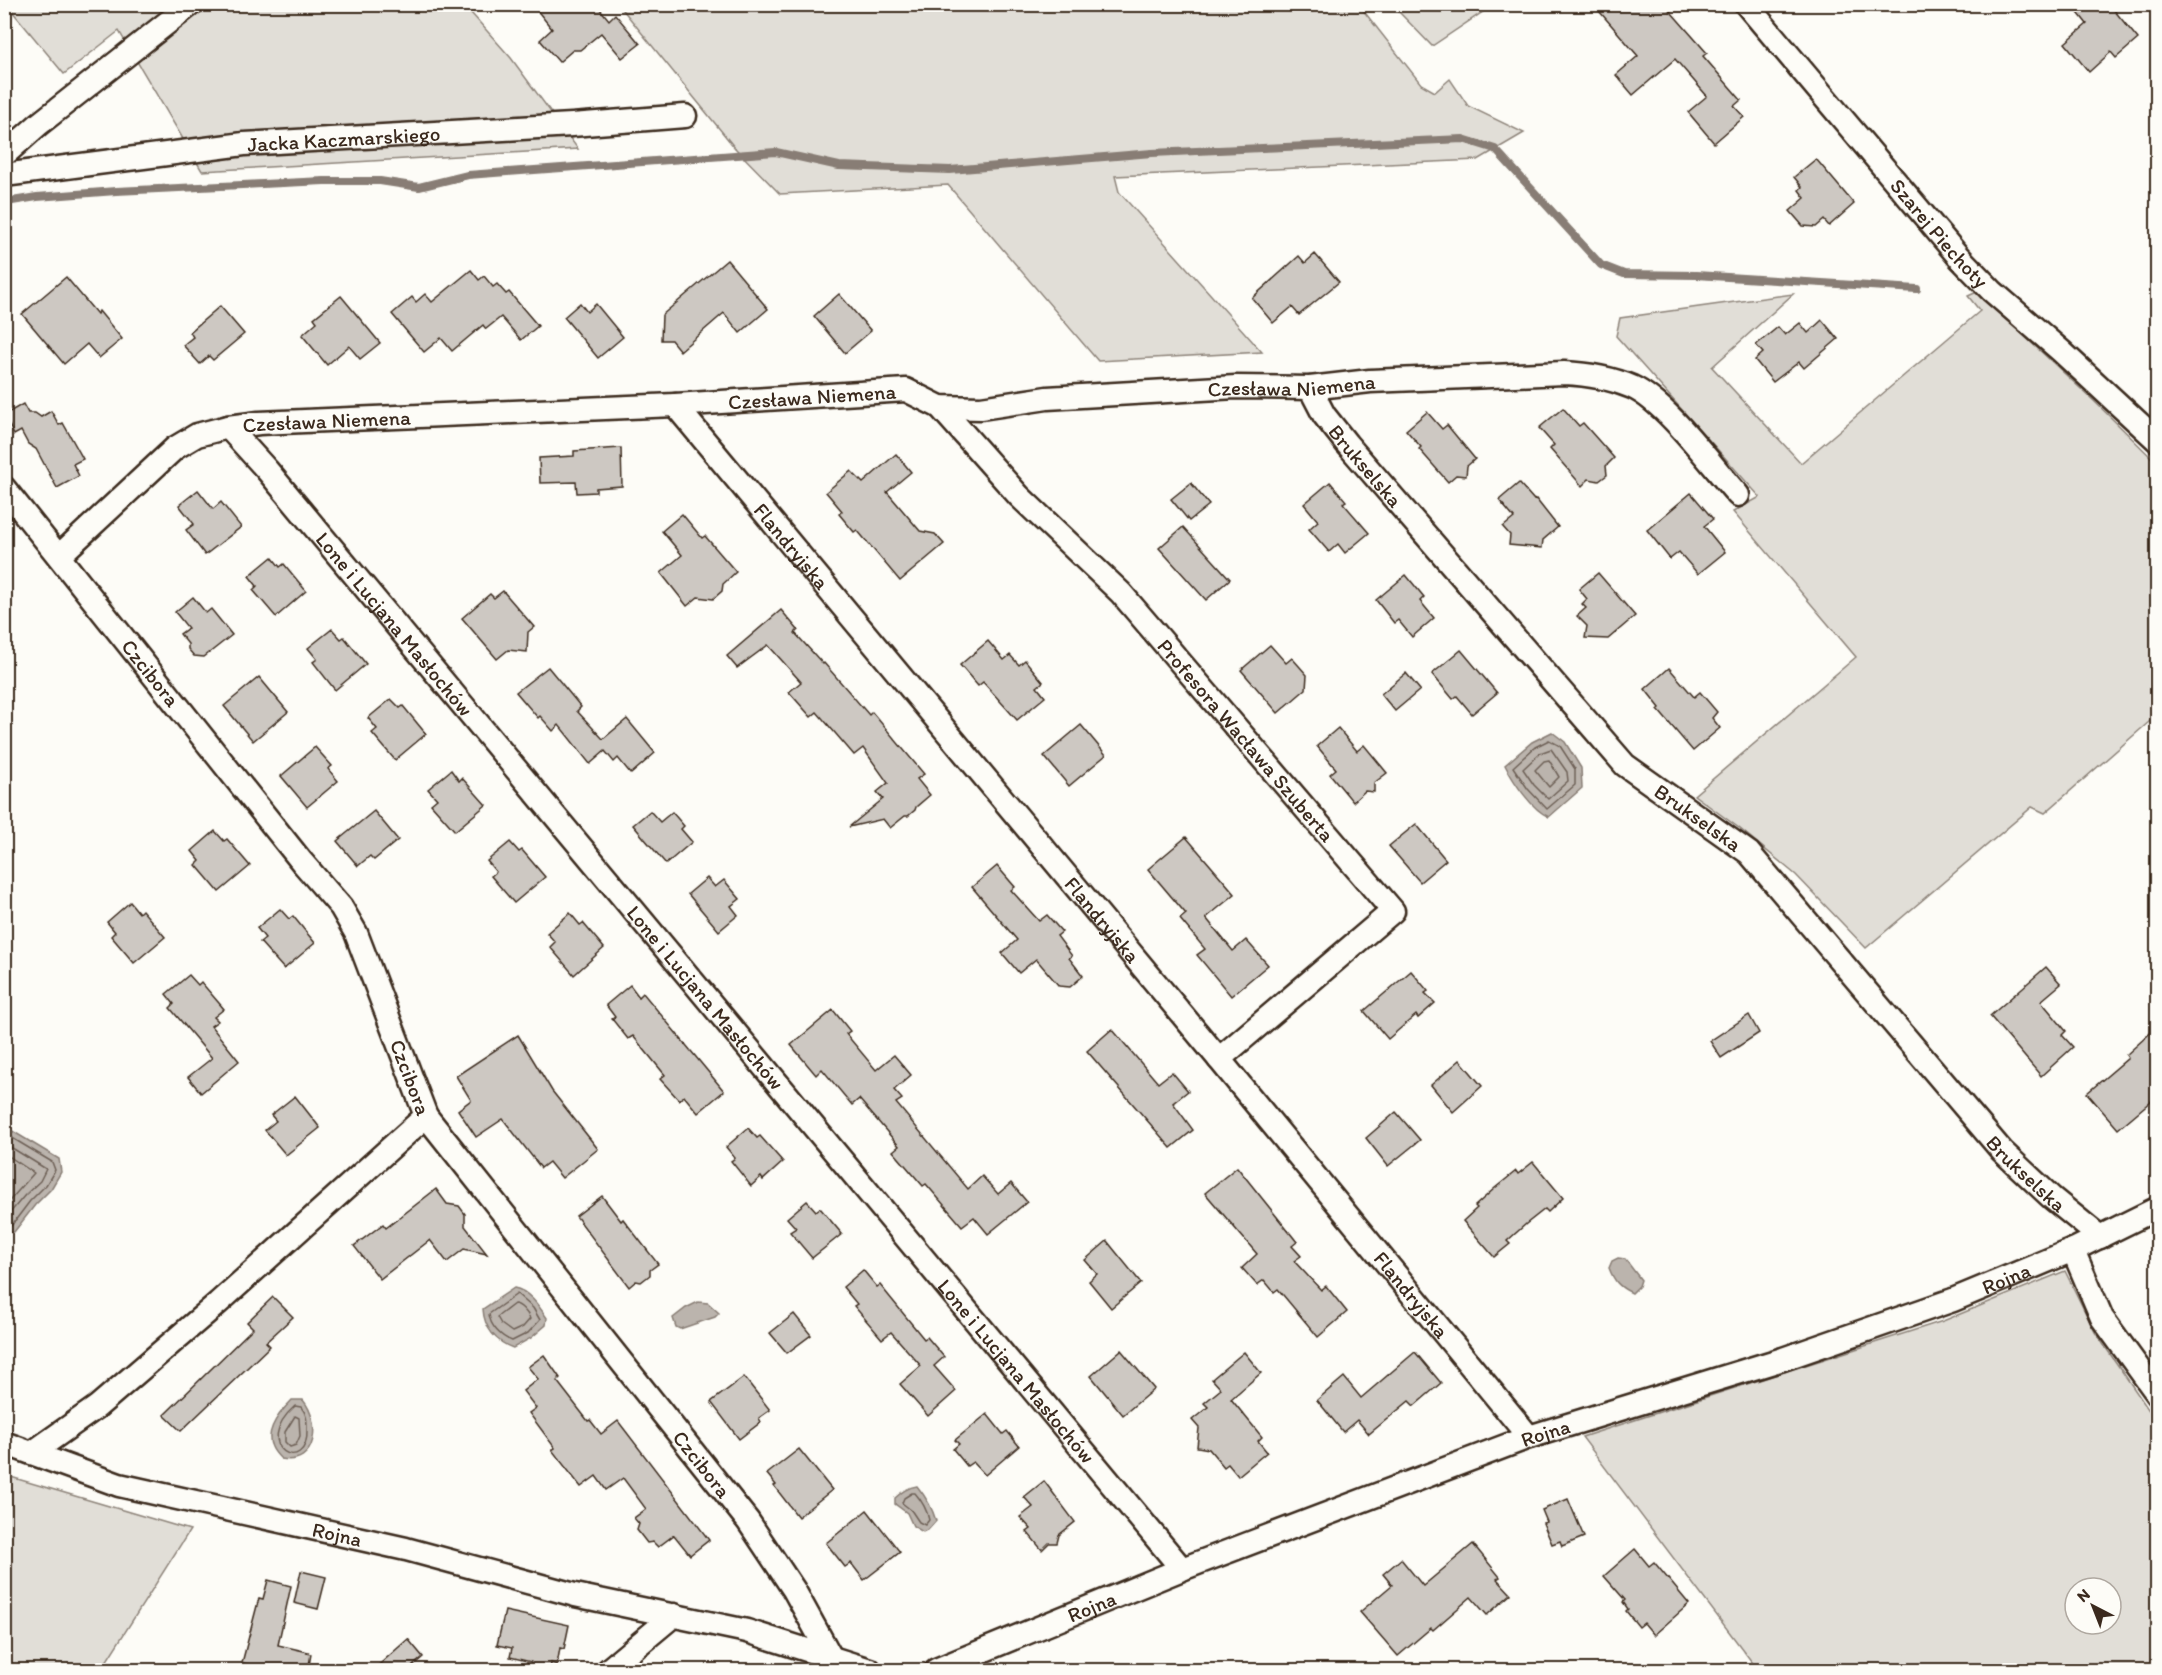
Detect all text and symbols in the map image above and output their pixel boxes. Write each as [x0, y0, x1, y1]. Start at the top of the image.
street label: Jacka Kaczmarskiego [247, 120, 441, 156]
street label: Szarej Piechoty [1886, 173, 1994, 293]
street label: Czesława Niemena [1207, 368, 1376, 401]
street label: Czesława Niemena [727, 378, 897, 414]
street label: Czesława Niemena [241, 404, 411, 438]
street label: Brukselska [1324, 419, 1408, 512]
street label: Flandryjska [749, 497, 835, 594]
street label: Lone i Lucjana Masłochów [311, 526, 479, 721]
street label: Profesora Wacława Szuberta [1153, 633, 1340, 847]
street label: Czcibora [117, 634, 186, 711]
street label: Brukselska [1650, 778, 1747, 856]
street label: Flandryjska [1060, 871, 1146, 968]
street label: Lone i Lucjana Masłochów [622, 900, 790, 1094]
street label: Czcibora [385, 1036, 437, 1119]
street label: Brukselska [1981, 1130, 2071, 1217]
street label: Flandryjska [1369, 1246, 1455, 1343]
street label: Rojna [1978, 1257, 2034, 1299]
street label: Lone i Lucjana Masłochów [933, 1273, 1101, 1468]
street label: Rojna [1517, 1413, 1573, 1452]
street label: Czcibora [668, 1425, 737, 1503]
street label: Rojna [310, 1516, 364, 1551]
north arrow [2063, 1576, 2123, 1636]
street label: Rojna [1064, 1585, 1119, 1627]
text: N [2073, 1585, 2094, 1606]

